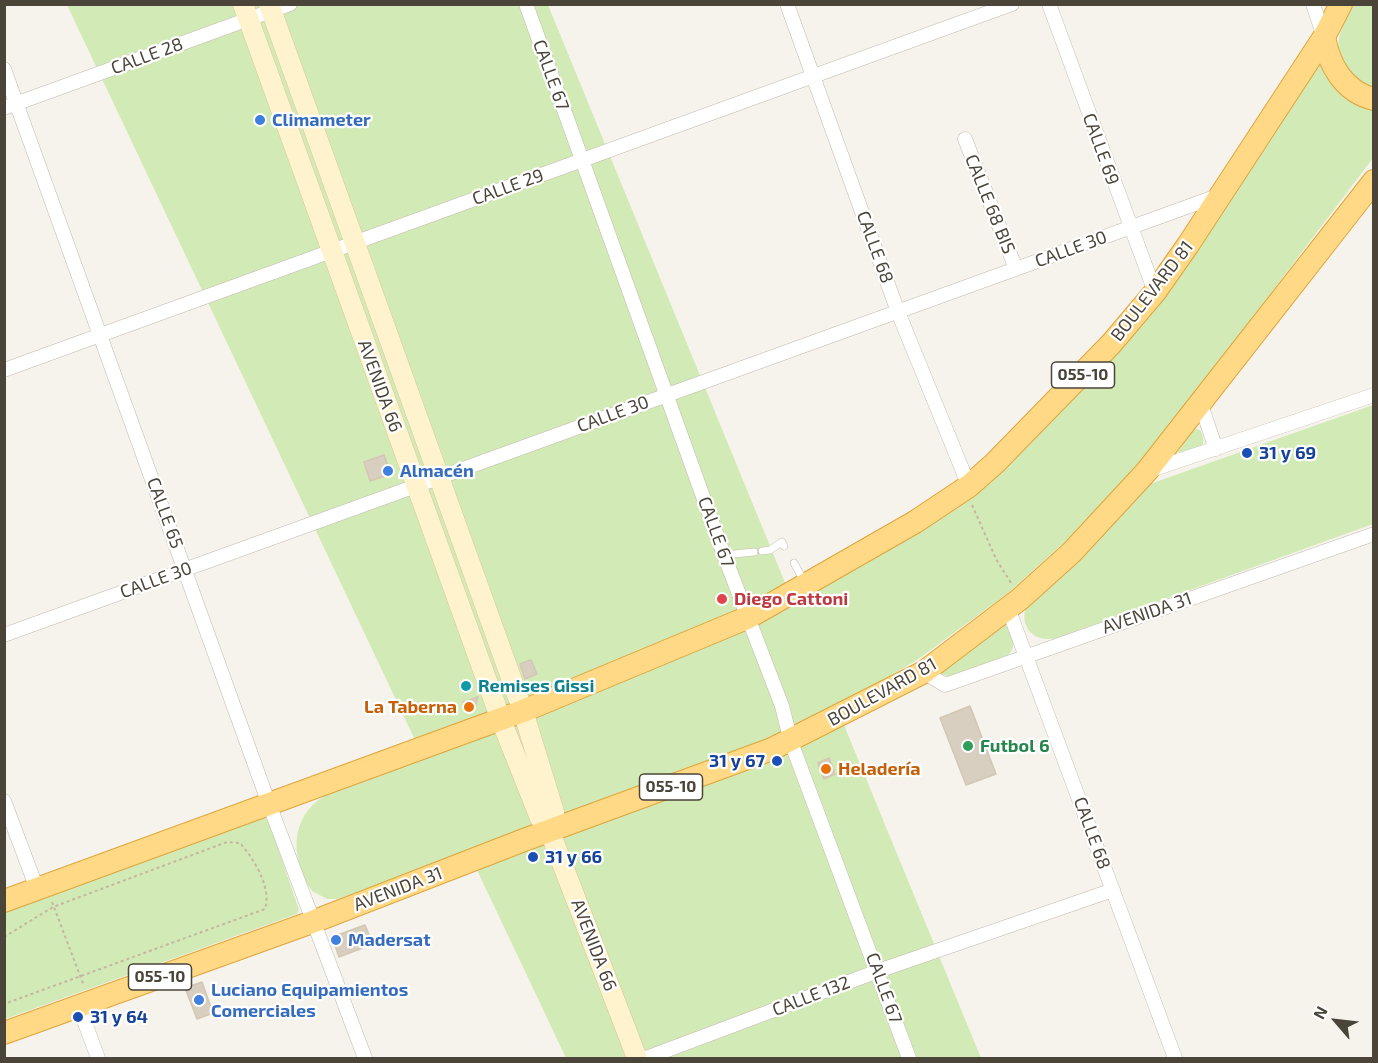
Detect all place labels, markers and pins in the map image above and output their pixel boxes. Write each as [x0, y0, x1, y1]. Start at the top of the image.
place label: Climameter [272, 109, 371, 131]
marker: Climameter [253, 113, 267, 127]
place label: 31 y 69 [1259, 442, 1316, 464]
marker: 31 y 69 [1240, 446, 1254, 460]
place label: Almacén [400, 460, 474, 482]
marker: Almacén [381, 464, 395, 478]
place label: Diego Cattoni [734, 588, 848, 610]
marker: Diego Cattoni [715, 592, 729, 606]
place label: Remises Gissi [478, 675, 594, 697]
marker: Remises Gissi [459, 679, 473, 693]
place label: La Taberna [364, 696, 457, 718]
marker: La Taberna [462, 700, 476, 714]
place label: Futbol 6 [980, 735, 1050, 757]
marker: Futbol 6 [961, 739, 975, 753]
place label: 31 y 67 [709, 750, 765, 772]
marker: 31 y 67 [770, 754, 784, 768]
place label: Heladería [838, 758, 921, 780]
marker: Heladería [819, 762, 833, 776]
place label: 31 y 66 [545, 846, 602, 868]
marker: 31 y 66 [526, 850, 540, 864]
place label: Madersat [348, 929, 431, 951]
marker: Madersat [329, 933, 343, 947]
place label: Luciano Equipamientos Comerciales [211, 979, 408, 1022]
marker: Luciano Equipamientos Comerciales [192, 993, 206, 1007]
place label: 31 y 64 [90, 1006, 148, 1028]
marker: 31 y 64 [71, 1010, 85, 1024]

